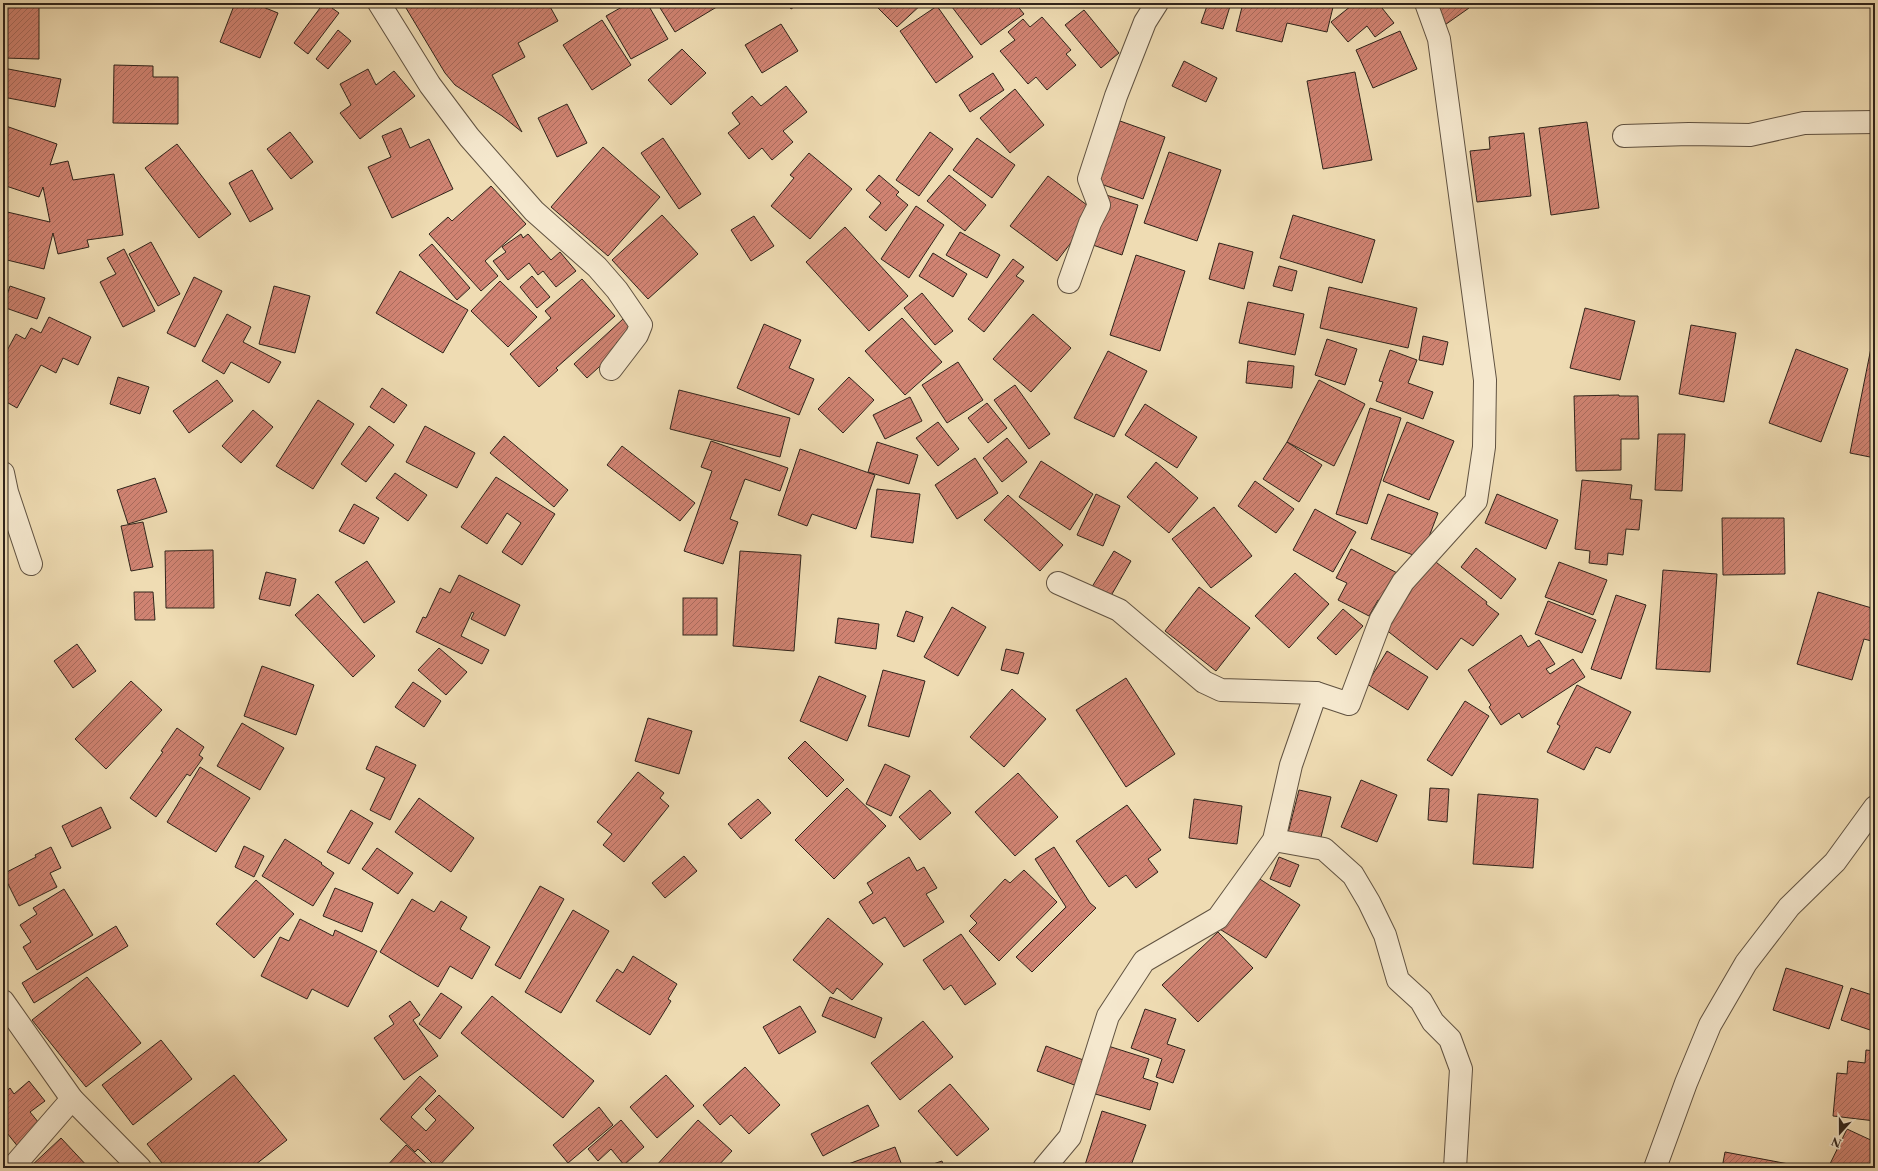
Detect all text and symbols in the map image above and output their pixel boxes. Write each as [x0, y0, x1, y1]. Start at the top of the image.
north arrow [1820, 1113, 1860, 1153]
text: N [1829, 1134, 1843, 1151]

